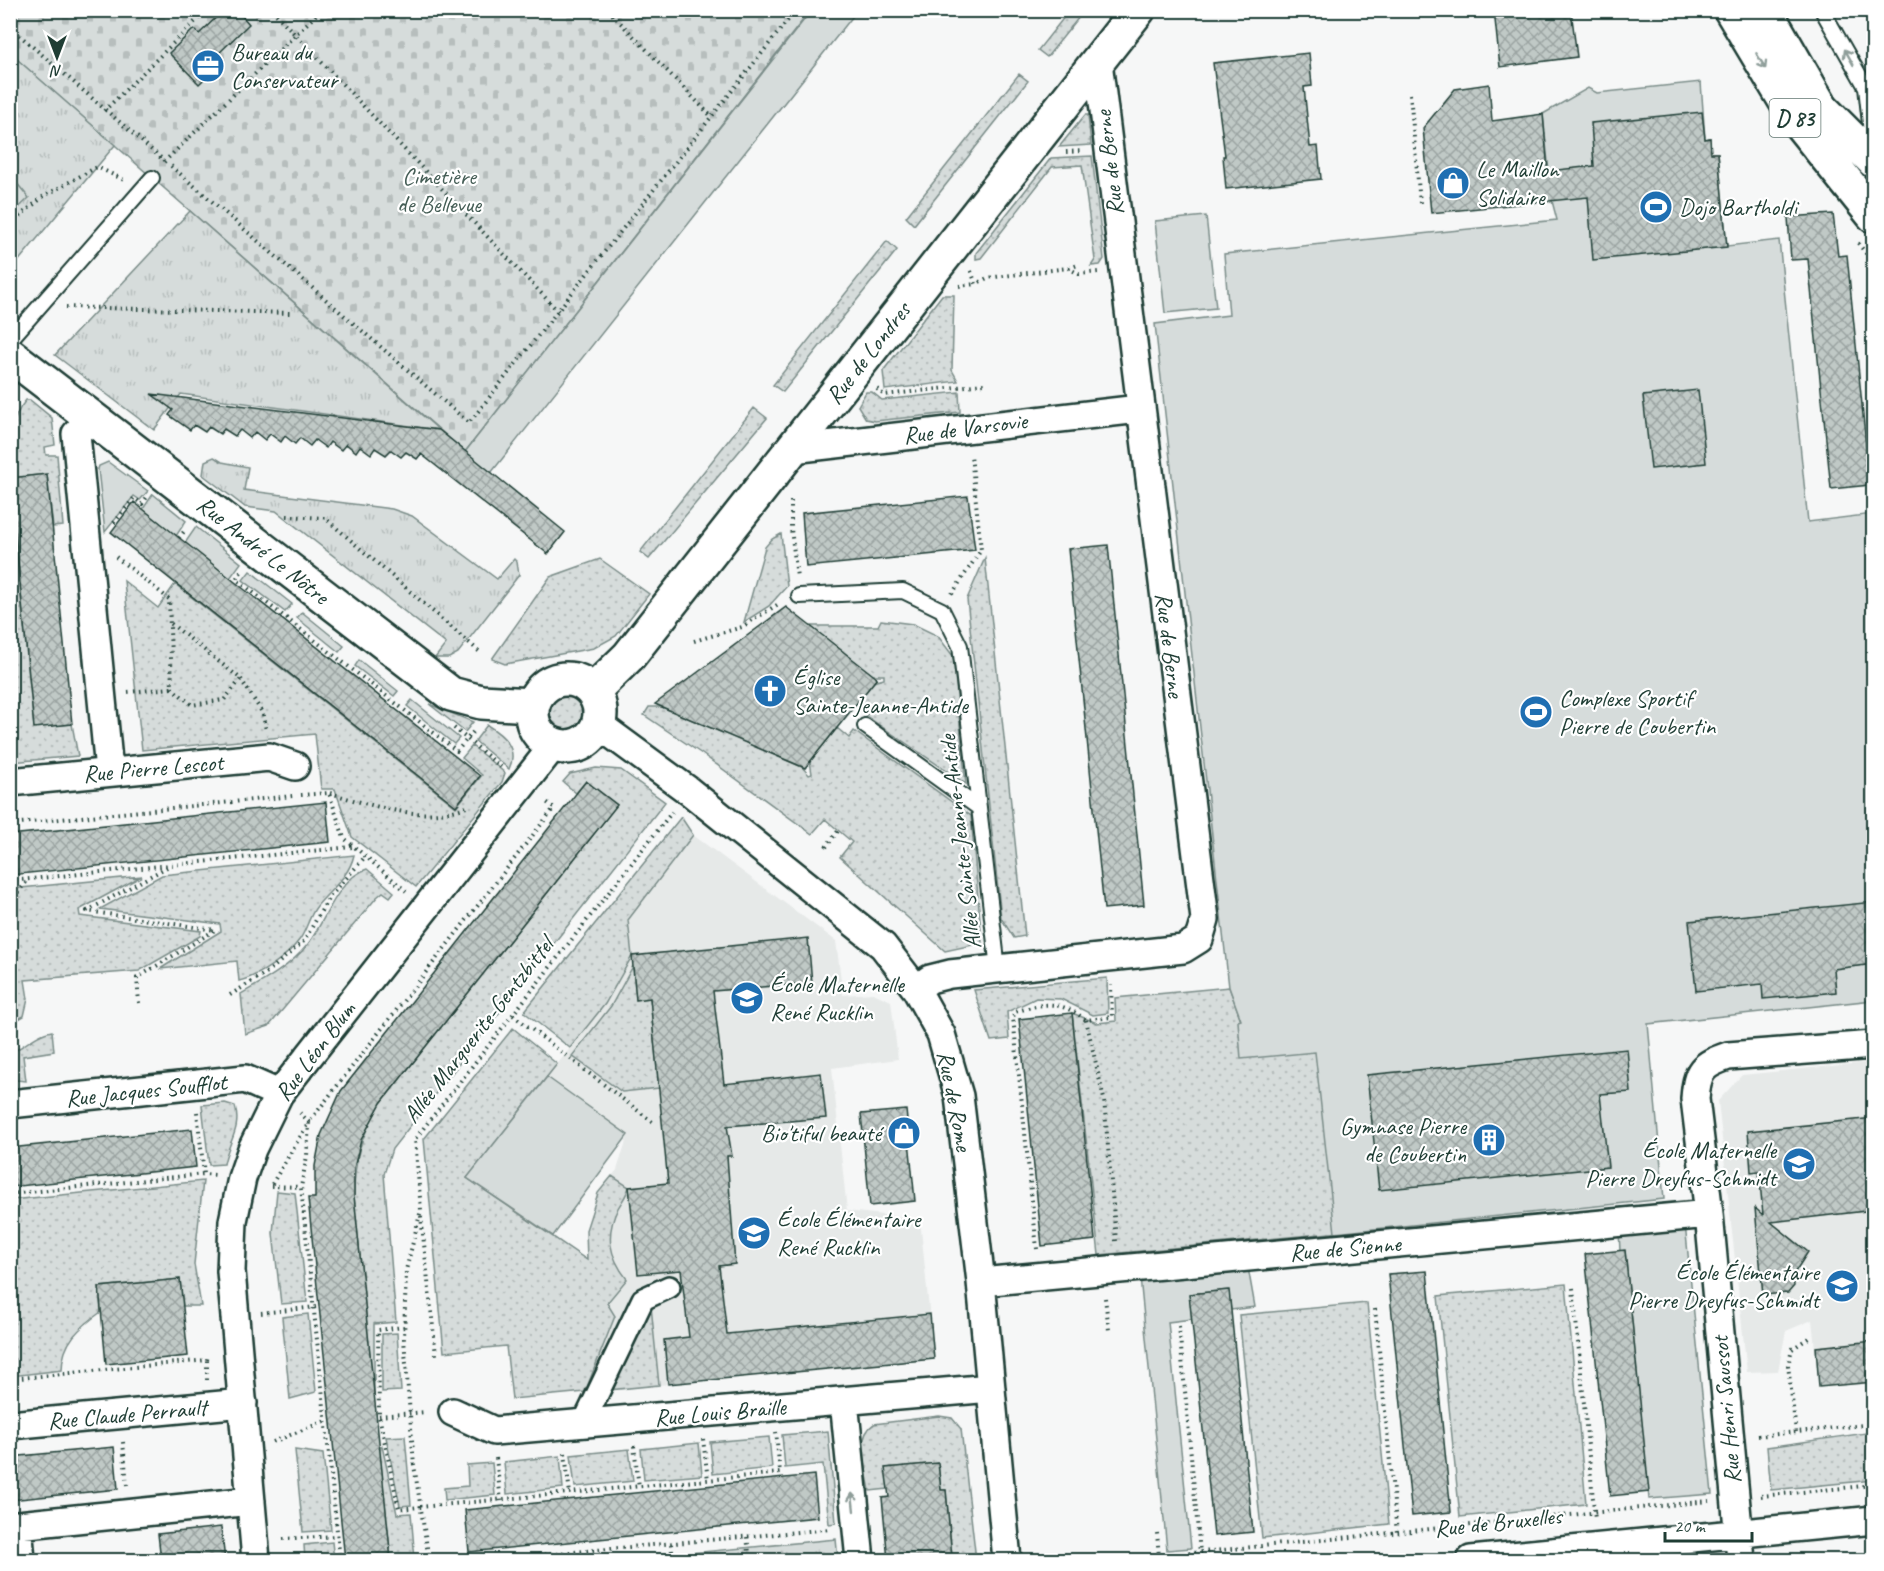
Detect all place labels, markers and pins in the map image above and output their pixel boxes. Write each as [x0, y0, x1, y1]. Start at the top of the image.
place label: Bureau du Conservateur [231, 37, 340, 95]
office icon: Bureau du Conservateur [190, 48, 226, 84]
place label: Le Maillon Solidaire [1476, 154, 1560, 212]
shop icon: Le Maillon Solidaire [1435, 165, 1471, 201]
sports icon: Dojo Bartholdi [1638, 189, 1674, 225]
place label: Dojo Bartholdi [1679, 192, 1799, 222]
place label: Église Sainte-Jeanne-Antide [793, 662, 970, 720]
church icon: Église Sainte-Jeanne-Antide [752, 673, 788, 709]
place label: Complexe Sportif Pierre de Coubertin [1559, 683, 1717, 741]
sports icon: Complexe Sportif Pierre de Coubertin [1518, 694, 1554, 730]
place label: École Maternelle René Rucklin [770, 969, 906, 1027]
school or university icon: École Maternelle René Rucklin [729, 980, 765, 1016]
place label: Gymnase Pierre de Coubertin [1340, 1111, 1468, 1169]
shop icon: Bio'tiful beauté [886, 1115, 922, 1151]
place label: Bio'tiful beauté [761, 1118, 885, 1148]
building icon: Gymnase Pierre de Coubertin [1471, 1122, 1507, 1158]
place label: École Maternelle Pierre Dreyfus-Schmidt [1585, 1135, 1778, 1193]
school or university icon: École Maternelle Pierre Dreyfus-Schmidt [1781, 1146, 1817, 1182]
place label: École Élémentaire René Rucklin [777, 1204, 923, 1262]
school or university icon: École Élémentaire René Rucklin [736, 1215, 772, 1251]
place label: École Élémentaire Pierre Dreyfus-Schmidt [1628, 1257, 1821, 1315]
school or university icon: École Élémentaire Pierre Dreyfus-Schmidt [1824, 1268, 1860, 1304]

